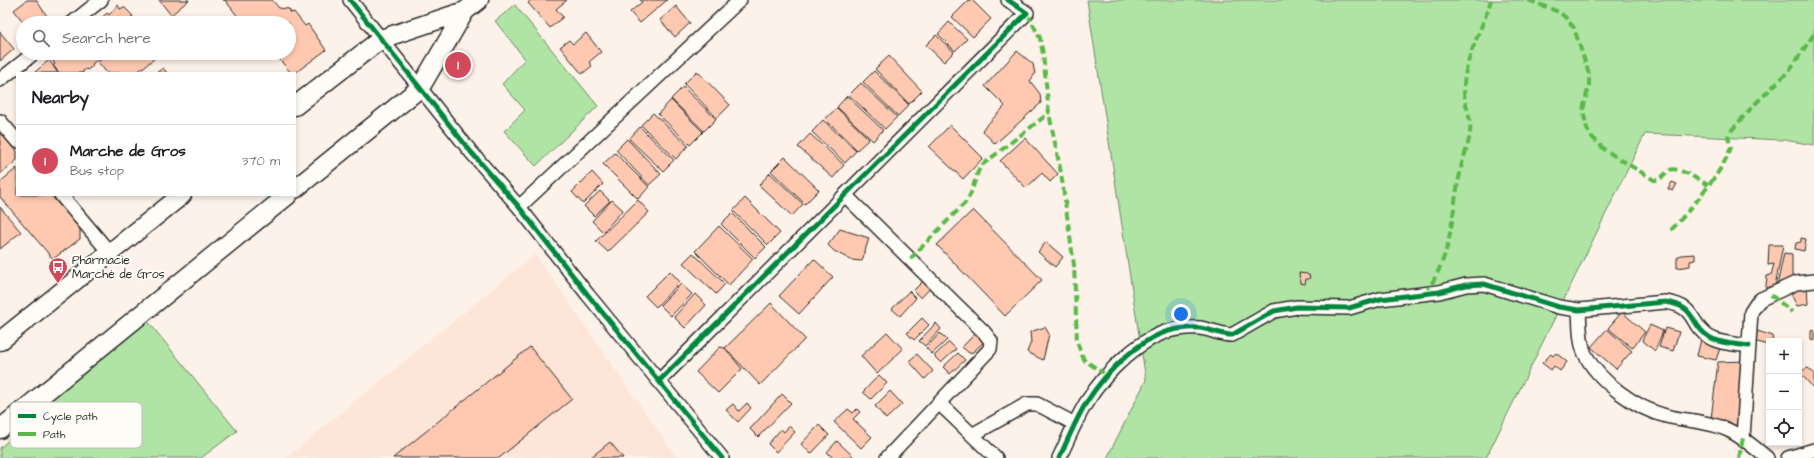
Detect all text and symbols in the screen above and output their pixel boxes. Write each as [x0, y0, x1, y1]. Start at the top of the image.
search box [16, 16, 296, 60]
icon: search [30, 27, 52, 49]
text: Search here [62, 28, 151, 49]
pin: 1 [445, 50, 471, 80]
text: Nearby [32, 86, 89, 110]
text: Marche de Gros [70, 141, 186, 162]
text: 1 [44, 152, 46, 170]
text: 370 m [242, 152, 280, 170]
text: Bus stop [70, 162, 124, 180]
place label: Pharmacie Marché de Gros [72, 252, 165, 283]
bus stop icon: Pharmacie Marché de Gros [47, 256, 69, 284]
your location [1171, 304, 1191, 324]
map controls [1766, 338, 1802, 446]
button: + [1766, 338, 1802, 374]
button: − [1766, 374, 1802, 410]
legend [10, 402, 142, 448]
text: Cycle path [43, 409, 98, 425]
button: locate [1766, 410, 1802, 446]
text: Path [43, 427, 66, 442]

